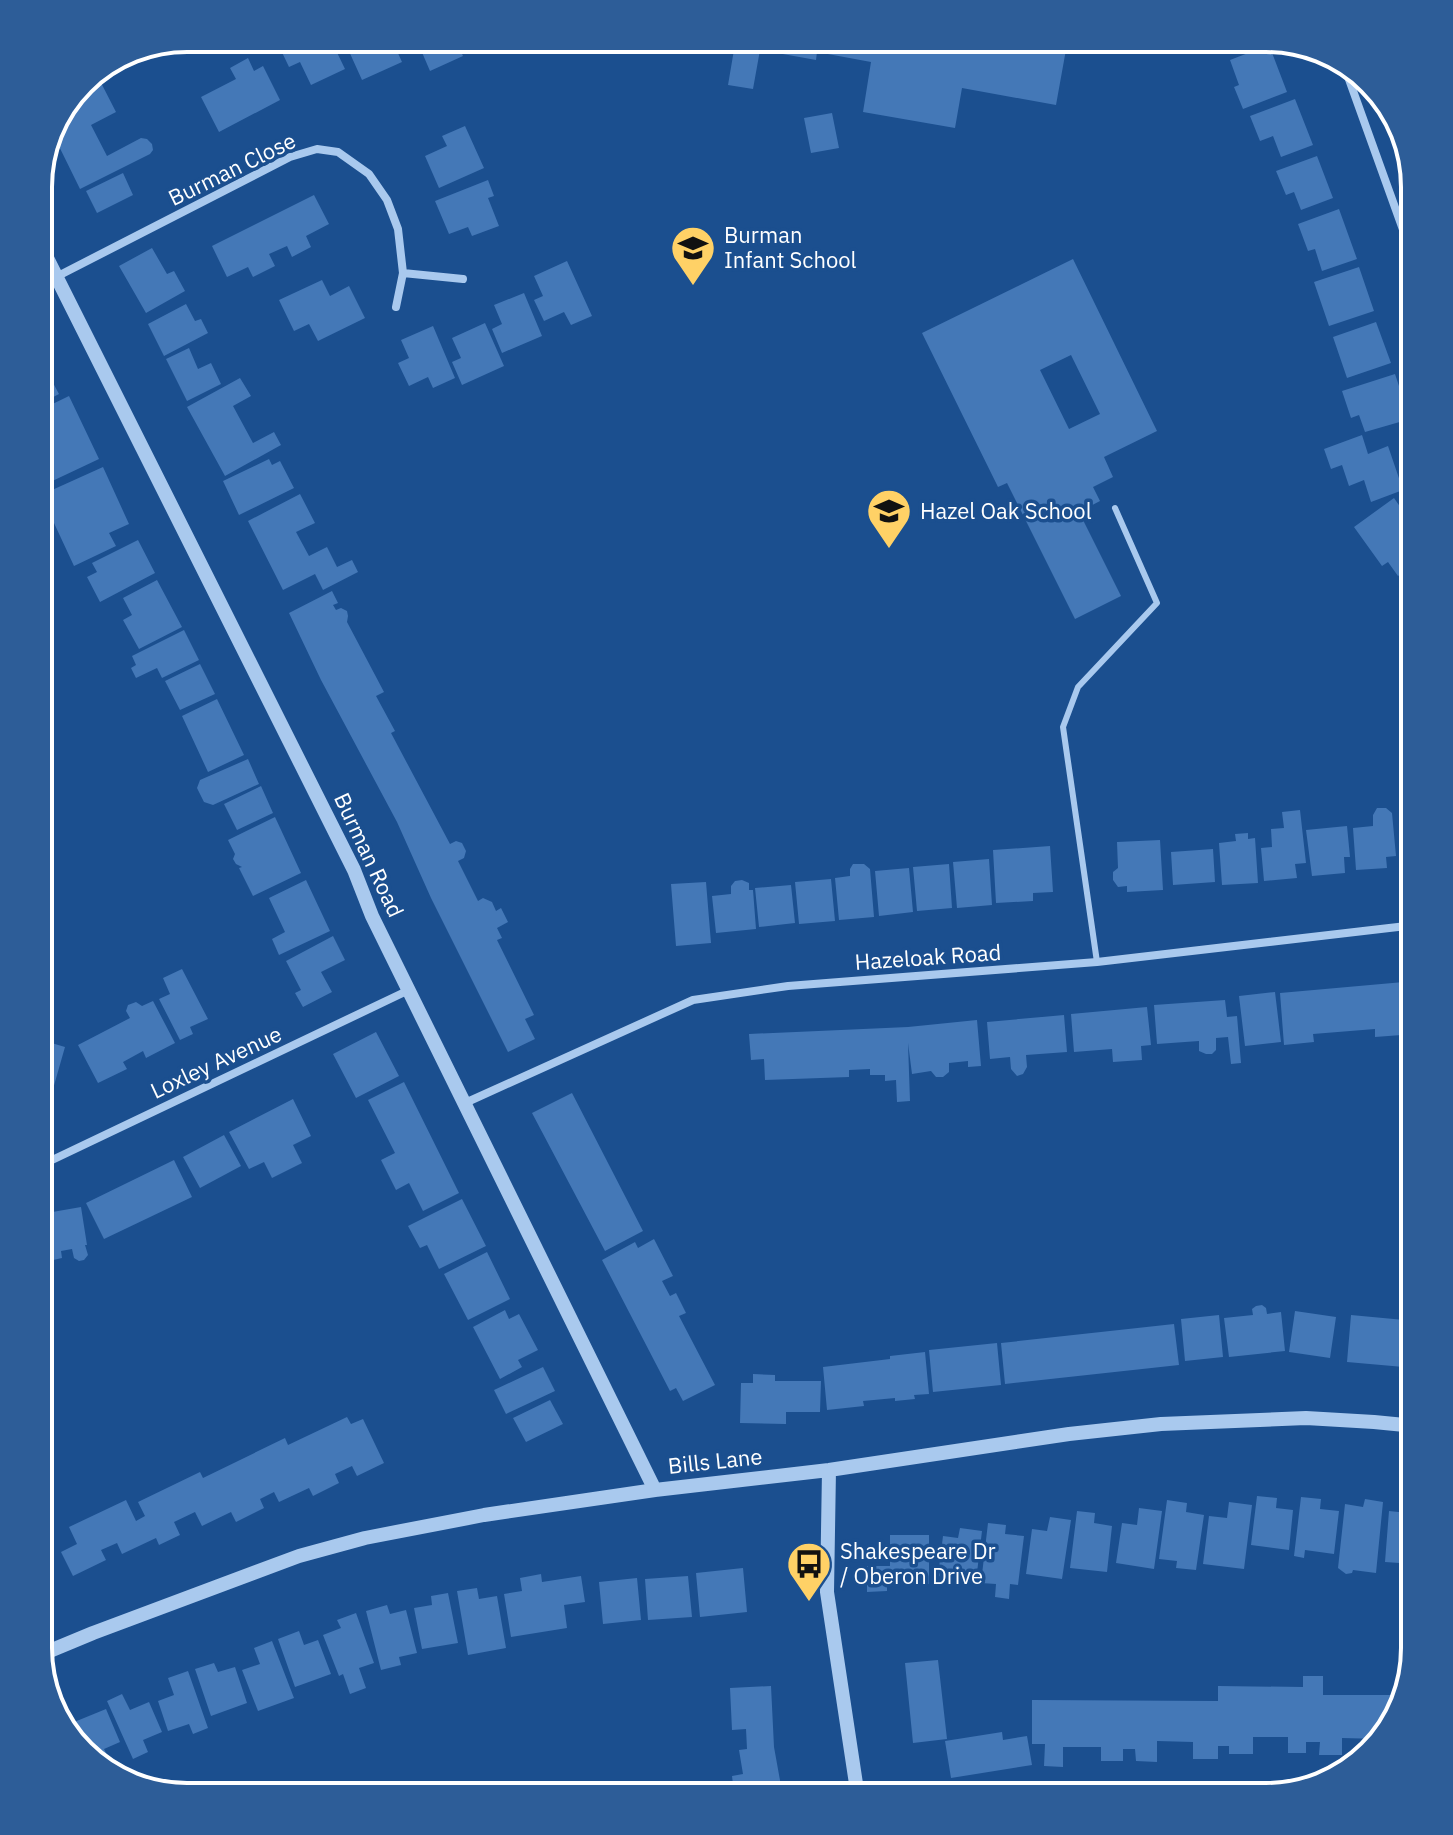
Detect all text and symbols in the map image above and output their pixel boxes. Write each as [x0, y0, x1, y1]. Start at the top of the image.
street label: Burman Close [163, 125, 300, 212]
place label: Burman Infant School [724, 220, 857, 274]
school or university icon: Burman Infant School [669, 224, 717, 287]
school or university icon: Hazel Oak School [865, 487, 913, 550]
place label: Hazel Oak School [920, 496, 1092, 525]
street label: Burman Road [328, 788, 411, 922]
street label: Hazeloak Road [854, 937, 1002, 976]
street label: Loxley Avenue [145, 1018, 286, 1105]
street label: Bills Lane [666, 1441, 764, 1480]
place label: Shakespeare Dr / Oberon Drive [840, 1536, 996, 1590]
bus stop icon: Shakespeare Dr / Oberon Drive [785, 1540, 833, 1603]

